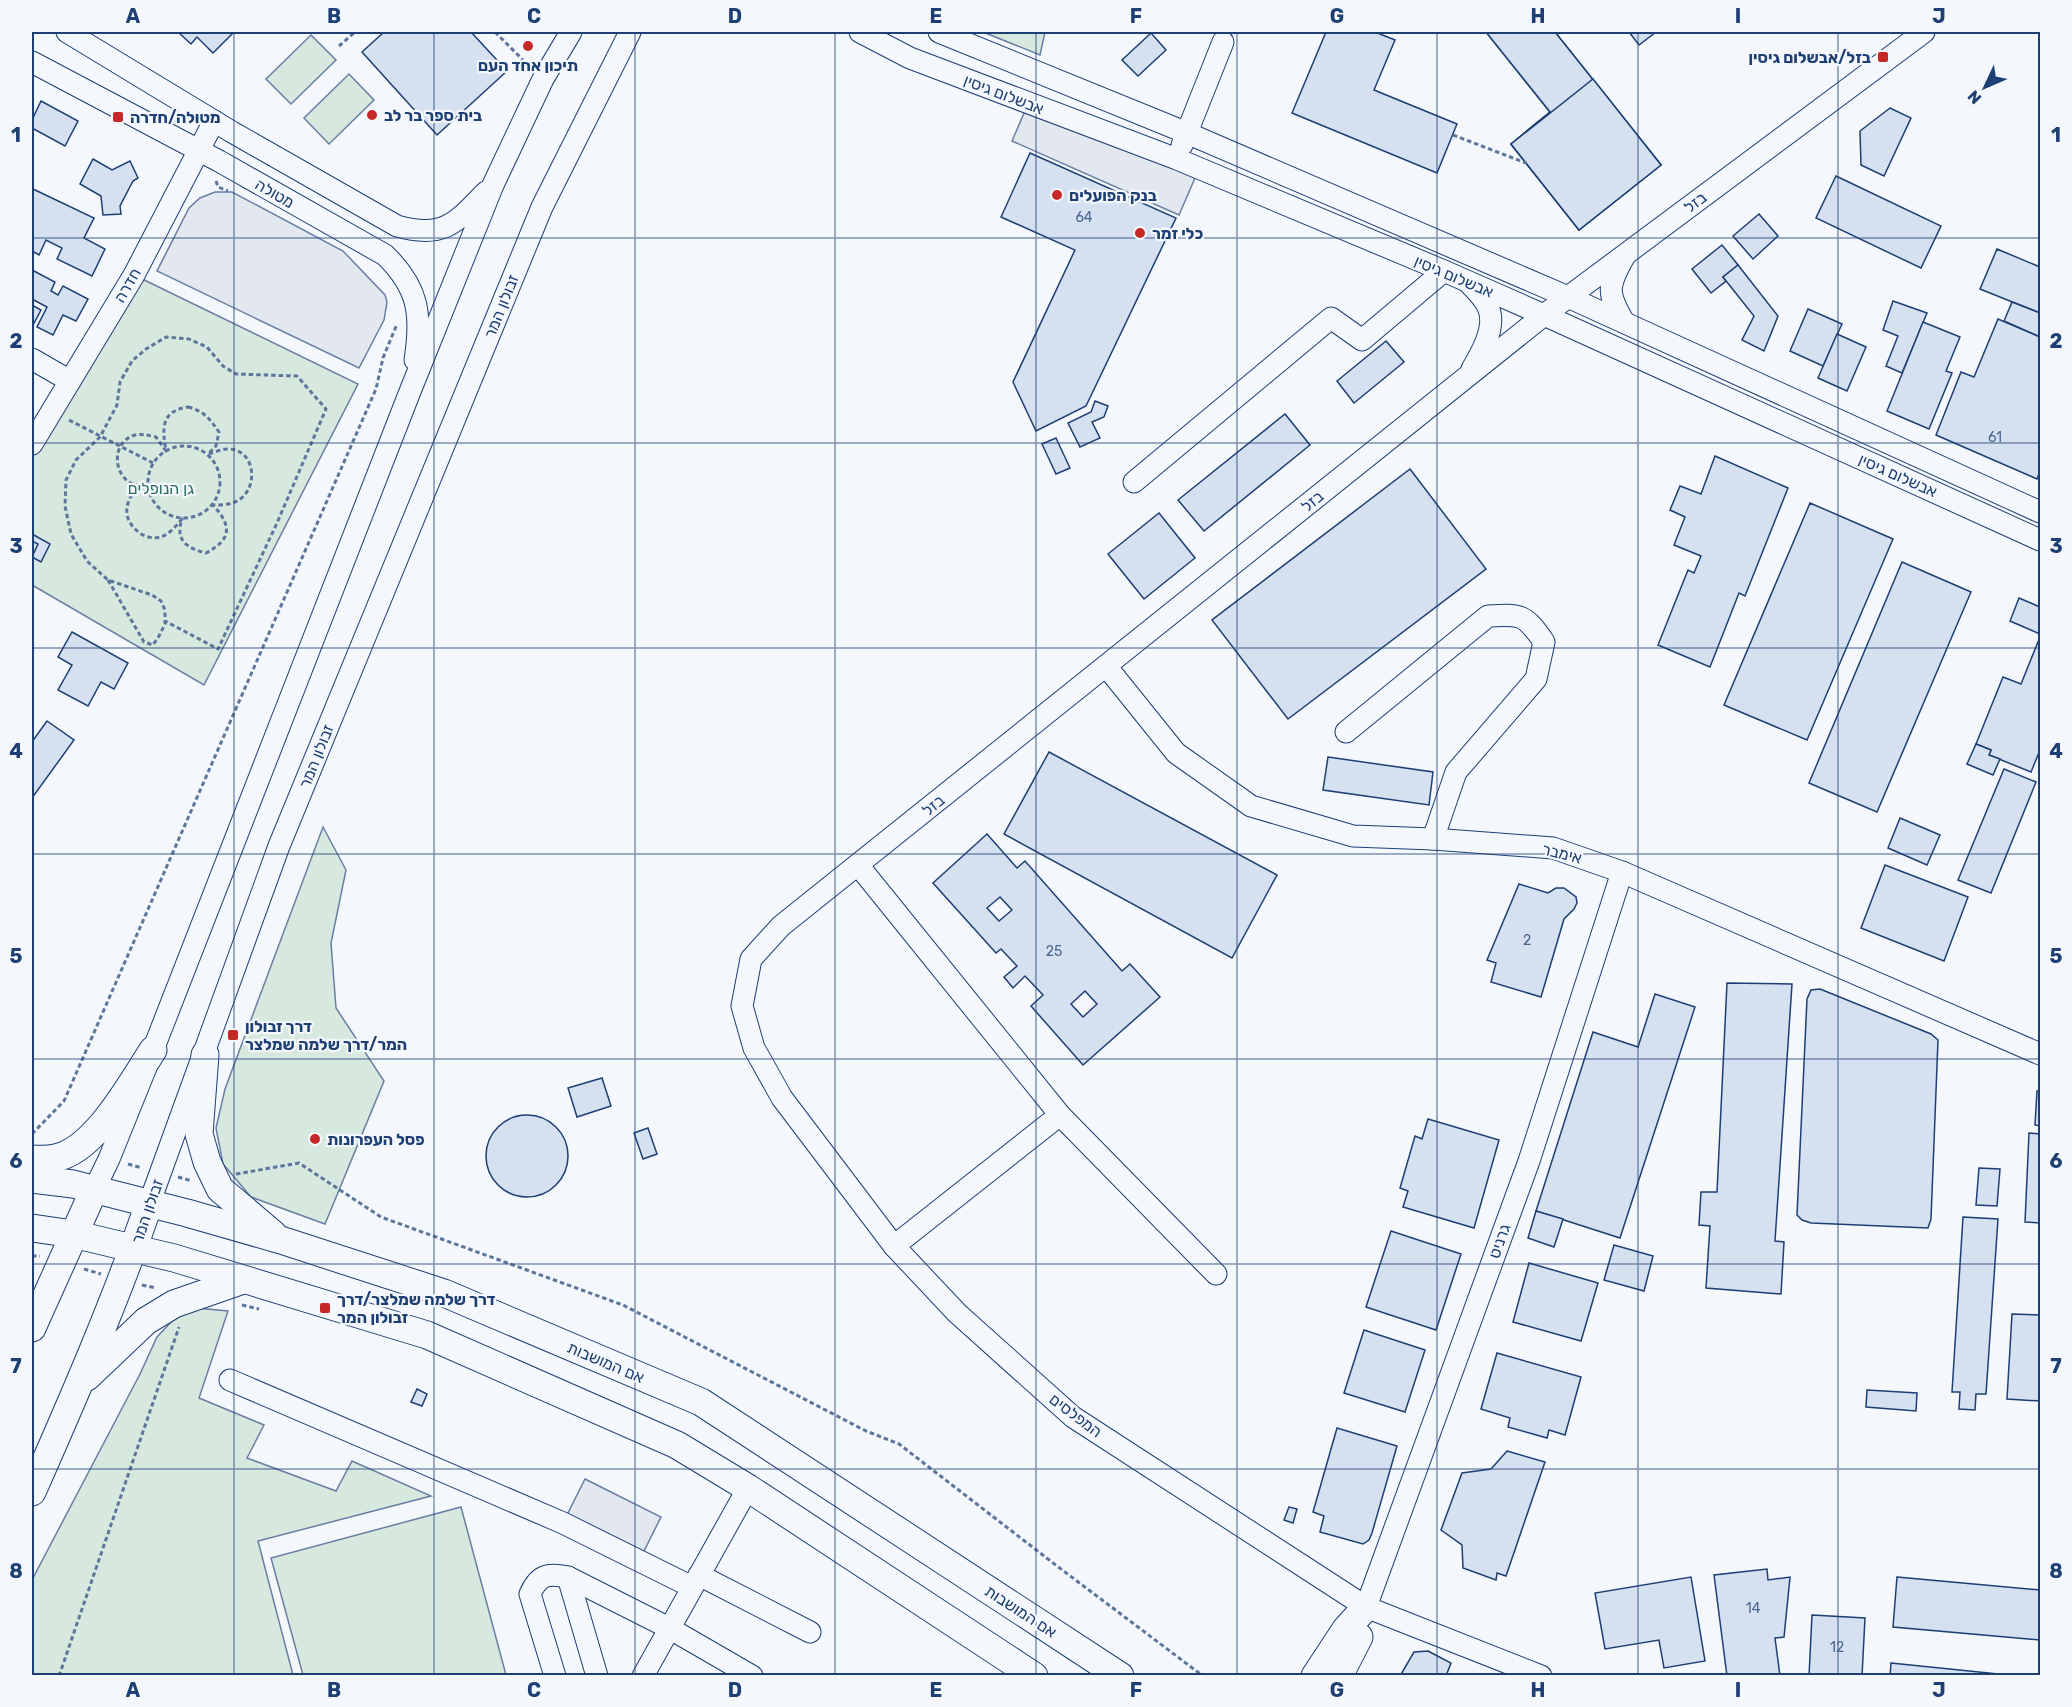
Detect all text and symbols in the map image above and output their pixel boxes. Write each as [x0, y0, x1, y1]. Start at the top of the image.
text: A [126, 4, 141, 28]
text: B [327, 4, 341, 28]
text: C [527, 4, 541, 28]
text: D [728, 4, 742, 28]
text: E [930, 4, 942, 28]
text: F [1130, 4, 1142, 28]
text: G [1330, 4, 1344, 28]
text: H [1531, 4, 1545, 28]
text: I [1735, 4, 1741, 28]
text: J [1932, 4, 1946, 28]
marker: תיכון אחד העם [521, 39, 535, 53]
place label: בזל/אבשלום גיסין [1749, 48, 1871, 67]
marker: בזל/אבשלום גיסין [1876, 50, 1890, 64]
place label: תיכון אחד העם [478, 56, 578, 75]
north arrow [1955, 57, 2015, 117]
street label: אבשלום גיסין [961, 71, 1046, 118]
text: N [1964, 86, 1985, 108]
place label: בית ספר בר לב [384, 106, 482, 125]
place label: מטולה/חדרה [130, 108, 220, 127]
marker: בית ספר בר לב [365, 108, 379, 122]
marker: מטולה/חדרה [111, 110, 125, 124]
text: 1 [11, 123, 21, 147]
text: 1 [2051, 123, 2061, 147]
street label: מטולה [252, 175, 298, 212]
place label: בנק הפועלים [1069, 186, 1157, 205]
marker: בנק הפועלים [1050, 188, 1064, 202]
street label: בזל [1680, 188, 1711, 217]
house number: 64 [1075, 209, 1093, 226]
place label: כלי זמר [1152, 224, 1203, 243]
marker: כלי זמר [1133, 226, 1147, 240]
street label: אבשלום גיסין [1411, 251, 1496, 302]
street label: חדרה [110, 265, 145, 306]
street label: זבולון המר [480, 271, 523, 341]
text: 2 [10, 329, 23, 353]
text: 2 [2050, 329, 2063, 353]
house number: 61 [1988, 429, 2002, 446]
street label: אבשלום גיסין [1856, 450, 1940, 501]
park label: גן הנופלים [128, 479, 194, 498]
street label: בזל [1297, 486, 1328, 516]
text: 3 [9, 534, 23, 558]
text: 3 [2049, 534, 2063, 558]
street label: זבולון המר [295, 721, 338, 791]
text: 4 [9, 739, 23, 763]
text: 4 [2049, 739, 2063, 763]
street label: בזל [918, 790, 949, 820]
street label: אימבר [1540, 839, 1584, 868]
house number: 2 [1523, 932, 1531, 949]
house number: 25 [1046, 943, 1062, 960]
text: 5 [10, 944, 23, 968]
text: 5 [2050, 944, 2063, 968]
place label: דרך זבולון המר/דרך שלמה שמלצר [245, 1017, 407, 1054]
marker: דרך זבולון המר/דרך שלמה שמלצר [226, 1028, 240, 1042]
place label: פסל העפרונות [327, 1130, 425, 1149]
marker: פסל העפרונות [308, 1132, 322, 1146]
text: 6 [9, 1149, 23, 1173]
text: 6 [2049, 1149, 2063, 1173]
street label: זבולון המר [128, 1176, 167, 1246]
street label: גרניט [1484, 1221, 1515, 1261]
place label: דרך שלמה שמלצר/דרך זבולון המר [337, 1290, 496, 1327]
marker: דרך שלמה שמלצר/דרך זבולון המר [318, 1301, 332, 1315]
street label: אם המושבות [565, 1338, 647, 1387]
text: 7 [10, 1354, 22, 1378]
text: 7 [2050, 1354, 2062, 1378]
street label: המפלסים [1046, 1389, 1106, 1441]
text: 8 [9, 1559, 23, 1583]
text: 8 [2049, 1559, 2063, 1583]
street label: אם המושבות [981, 1581, 1060, 1642]
house number: 14 [1746, 1600, 1761, 1617]
house number: 12 [1830, 1639, 1844, 1656]
text: A [126, 1678, 141, 1702]
text: B [327, 1678, 341, 1702]
text: C [527, 1678, 541, 1702]
text: D [728, 1678, 742, 1702]
text: E [930, 1678, 942, 1702]
text: F [1130, 1678, 1142, 1702]
text: G [1330, 1678, 1344, 1702]
text: H [1531, 1678, 1545, 1702]
text: I [1735, 1678, 1741, 1702]
text: J [1932, 1678, 1946, 1702]

